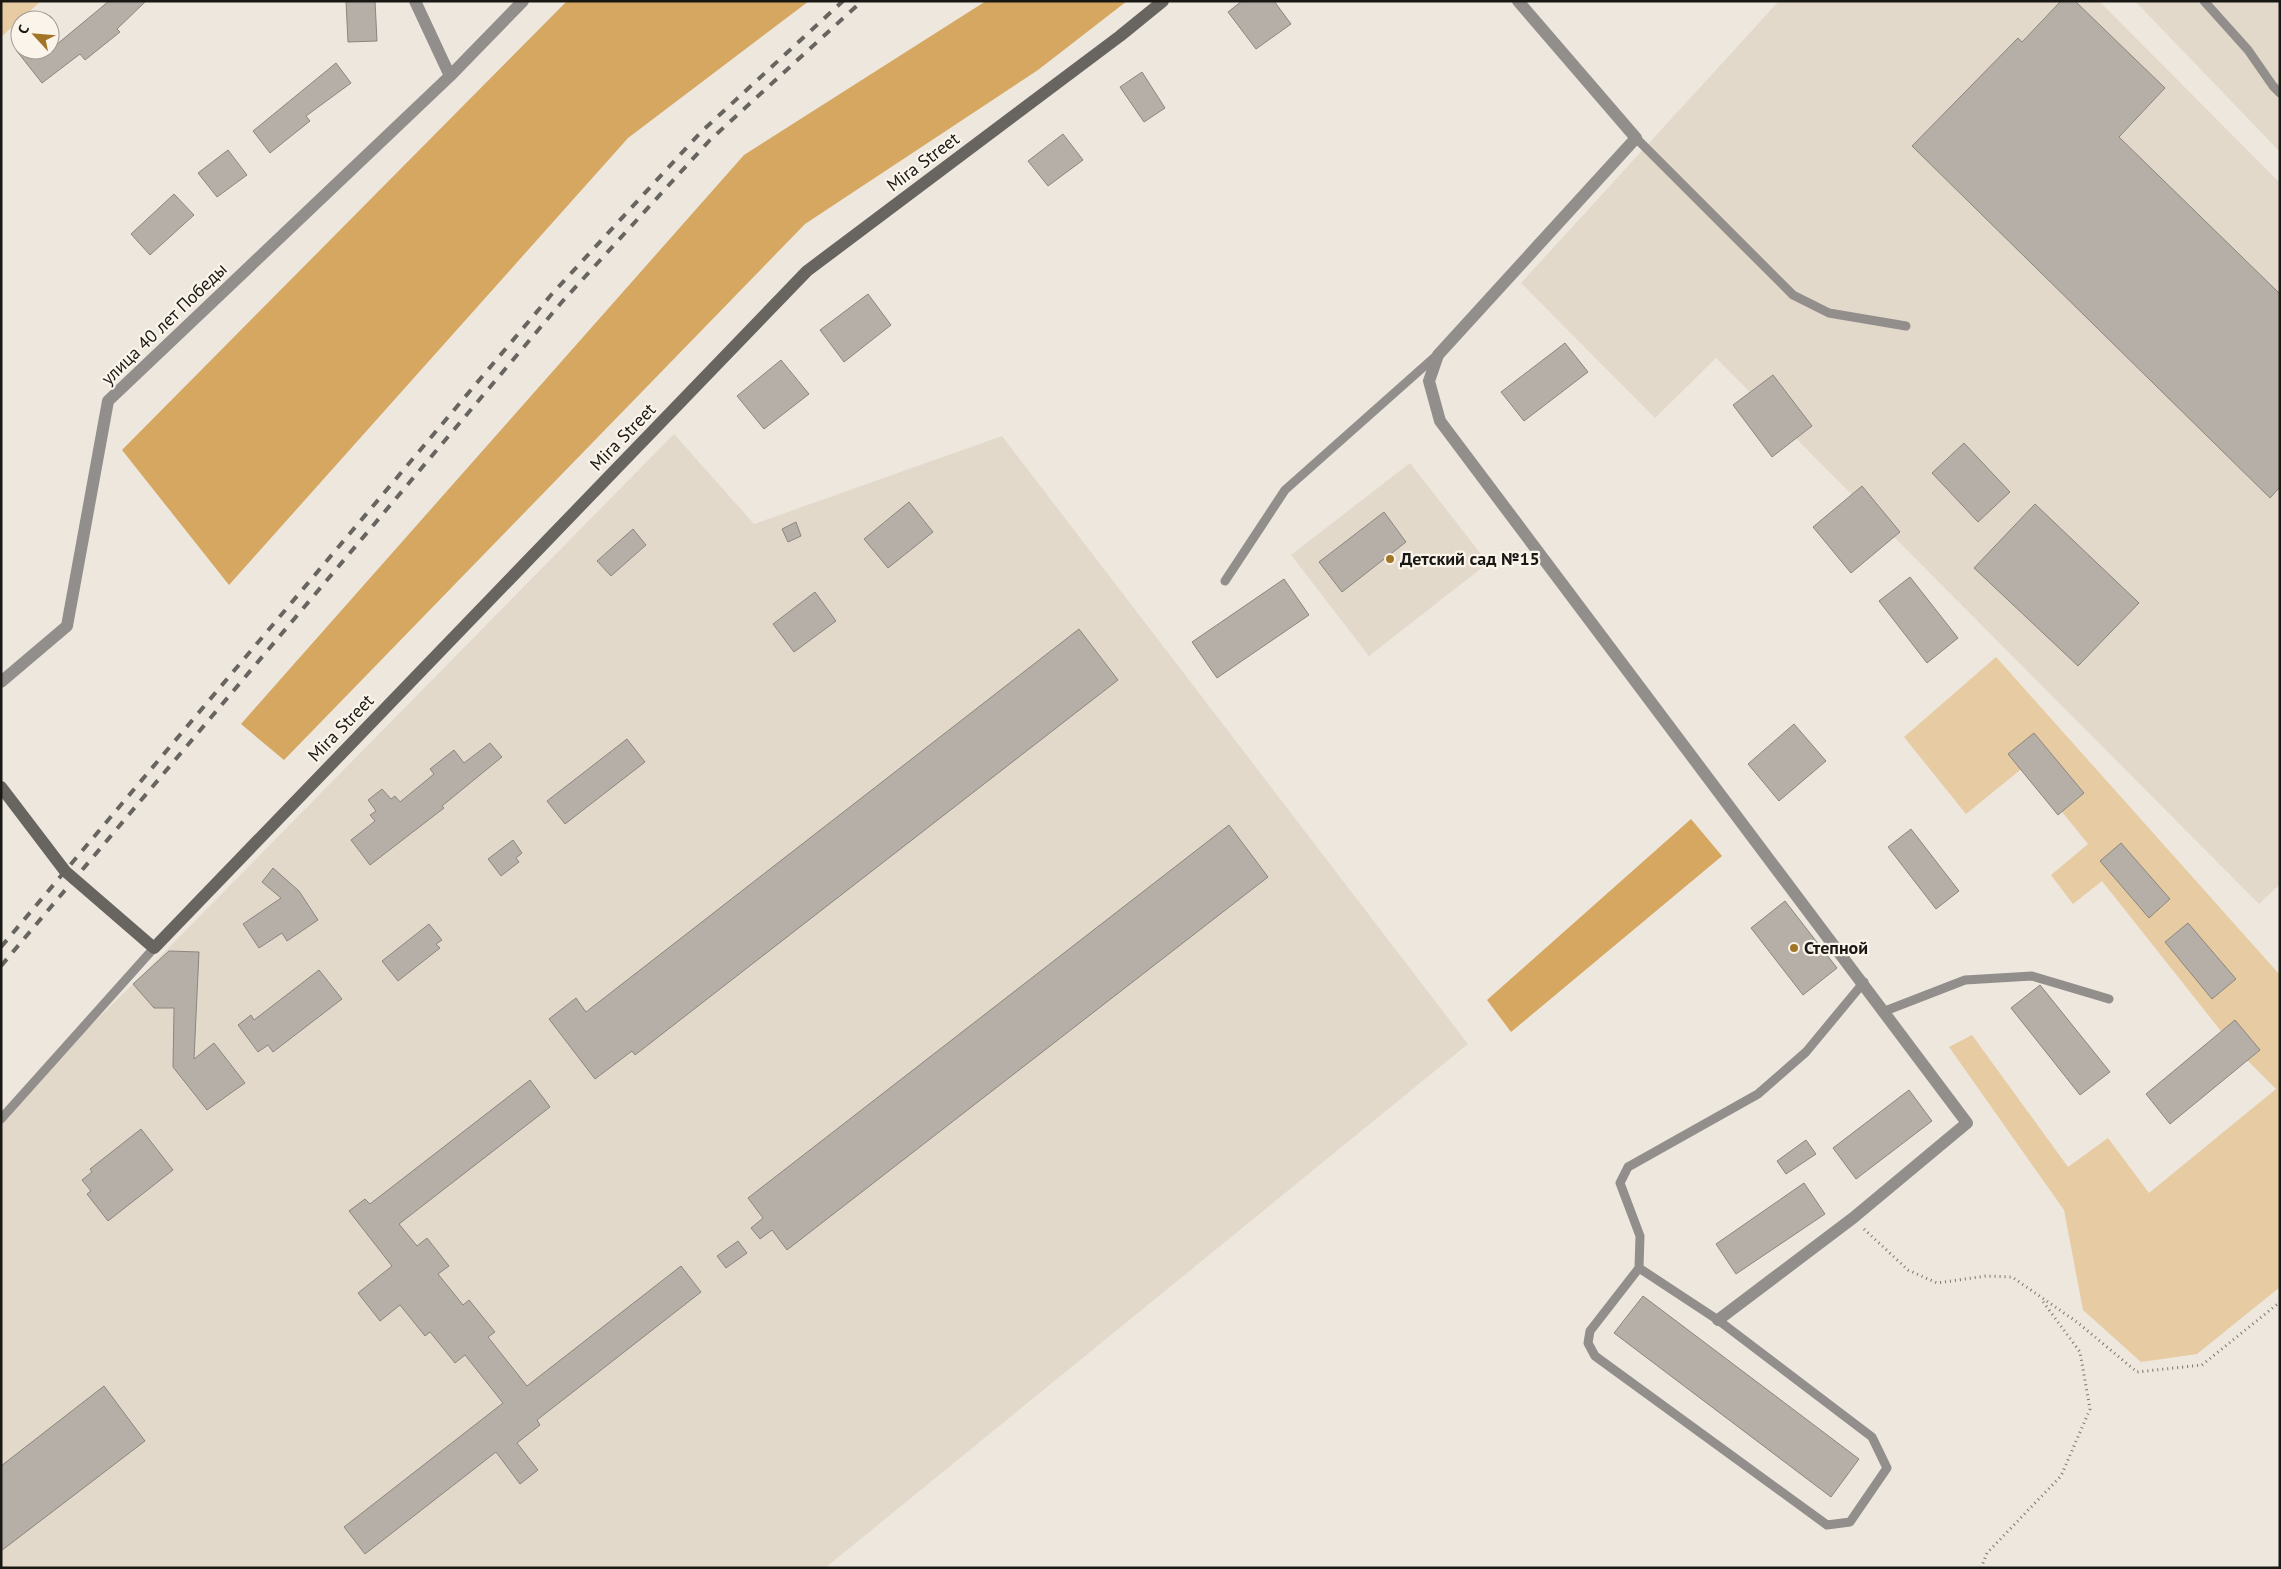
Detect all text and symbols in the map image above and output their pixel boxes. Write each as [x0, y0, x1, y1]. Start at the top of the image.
north arrow [10, 10, 60, 60]
text: С [14, 22, 33, 37]
street label: Mira Street [882, 127, 964, 196]
street label: улица 40 лет Победы [96, 258, 231, 390]
street label: Mira Street [585, 398, 660, 475]
place label: Детский сад №15 [1400, 547, 1540, 570]
marker: Детский сад №15 [1384, 553, 1396, 565]
street label: Mira Street [303, 689, 378, 766]
place label: Степной [1804, 936, 1868, 959]
marker: Степной [1788, 942, 1800, 954]

